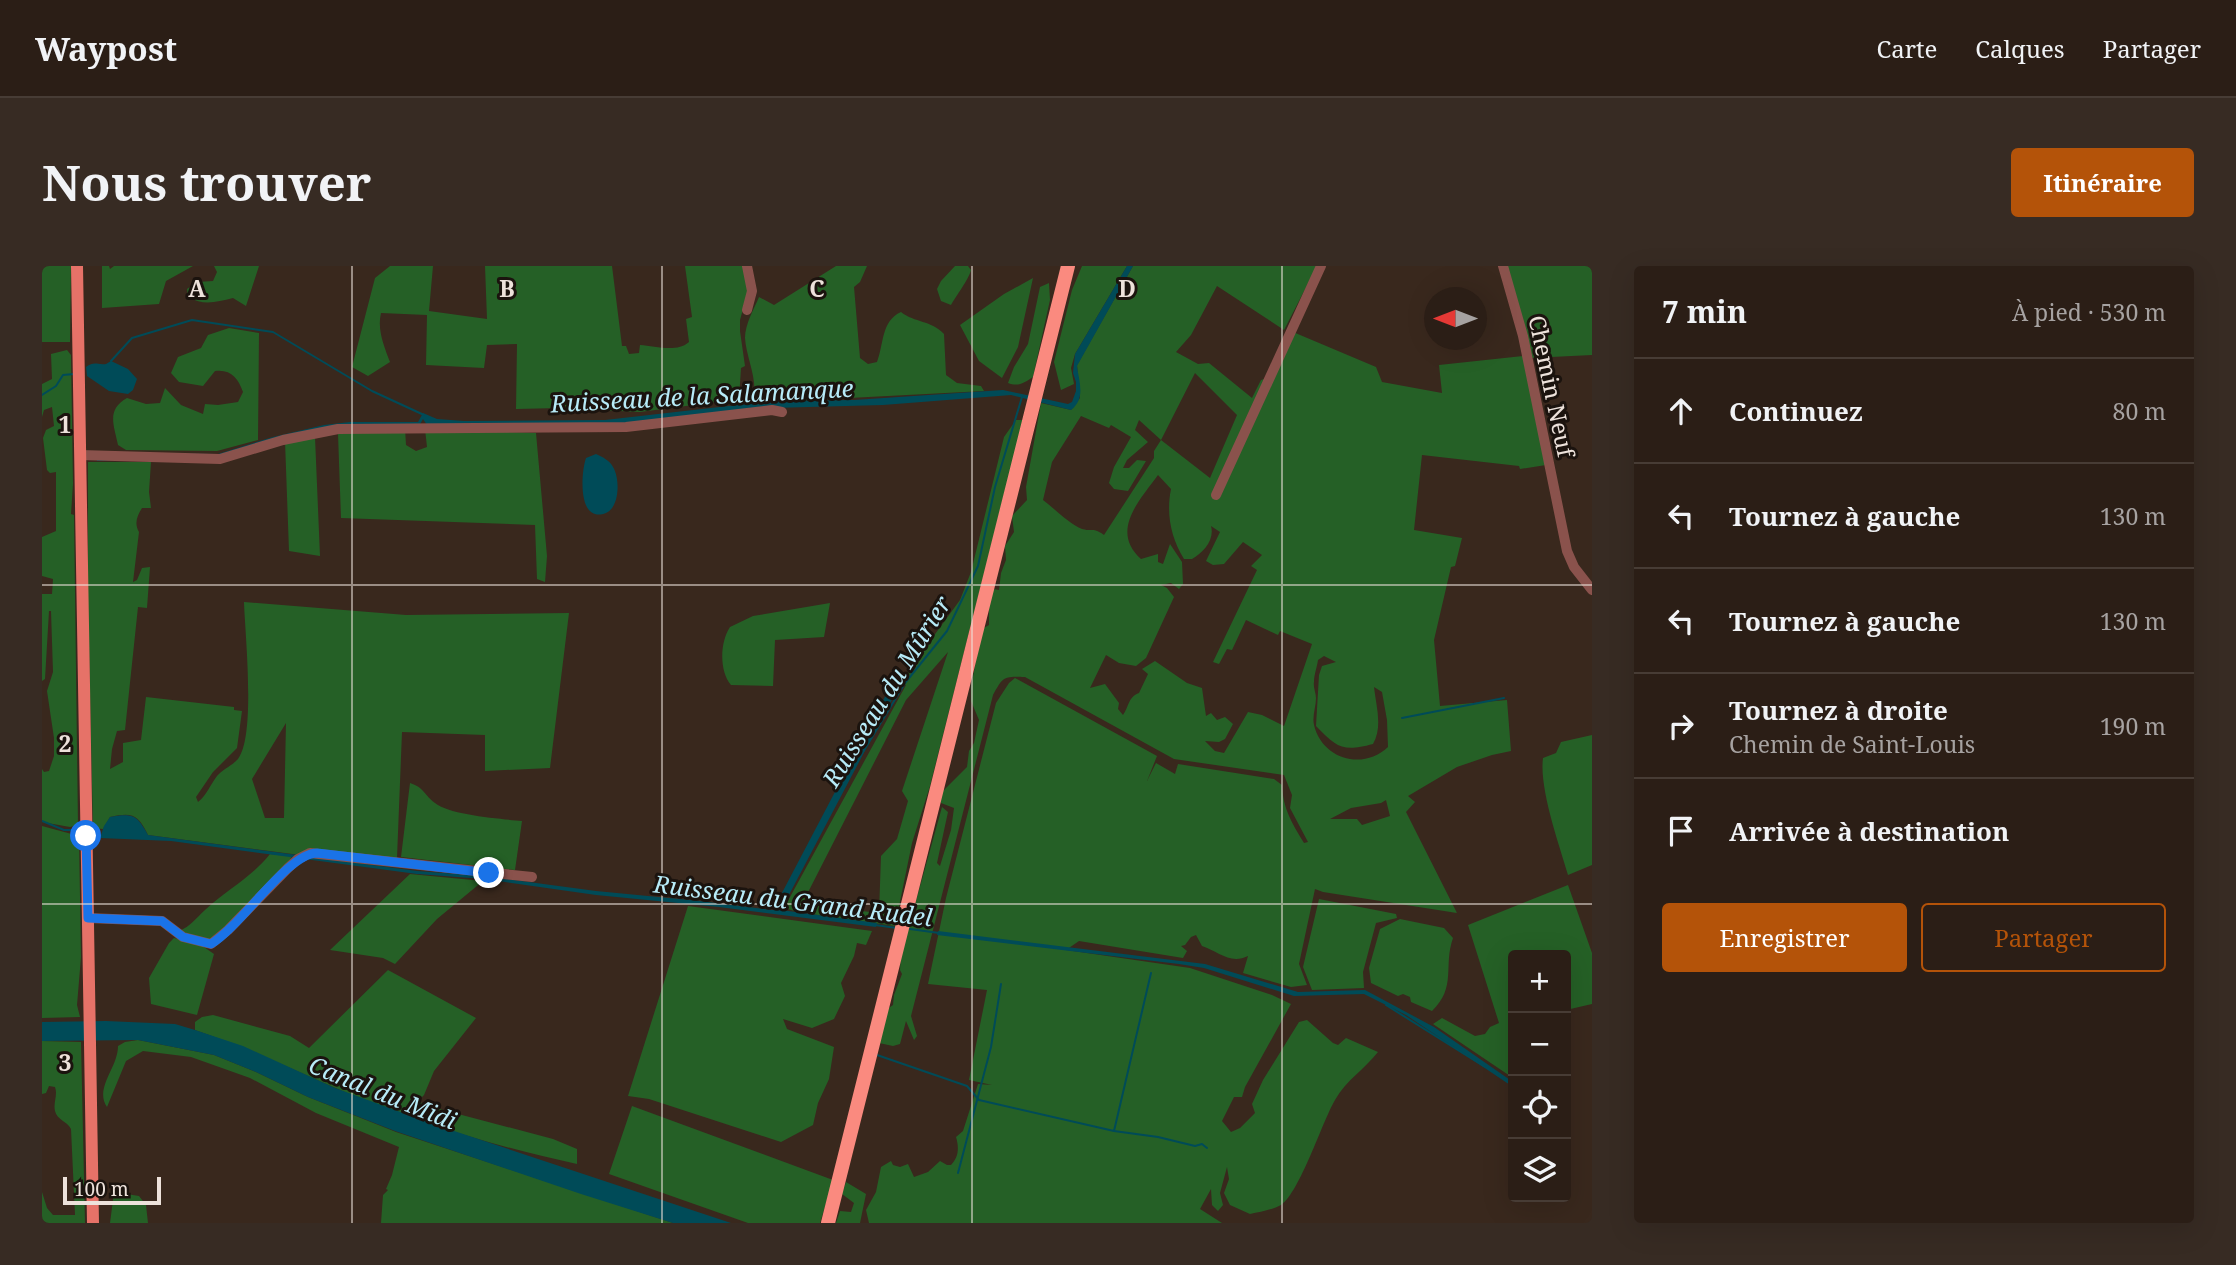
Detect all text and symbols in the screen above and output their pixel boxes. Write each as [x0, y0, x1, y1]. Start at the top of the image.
text: Waypost [35, 26, 177, 71]
text: Carte [1877, 32, 1937, 65]
text: Calques [1975, 32, 2065, 65]
text: Partager [2103, 32, 2201, 65]
button: Itinéraire [2011, 148, 2194, 217]
text: Nous trouver [42, 149, 371, 215]
text: A [188, 272, 206, 304]
text: B [499, 272, 515, 304]
text: C [809, 272, 825, 304]
text: D [1118, 272, 1136, 304]
north arrow [1424, 287, 1487, 350]
text: 7 min [1662, 291, 1747, 332]
text: À pied · 530 m [2012, 296, 2166, 328]
street label: Chemin Neuf [1521, 312, 1583, 462]
water label: Ruisseau de la Salamanque [549, 371, 854, 419]
icon: ahead [1662, 392, 1700, 430]
text: Continuez [1729, 393, 1863, 429]
text: 80 m [2113, 395, 2166, 427]
text: 1 [59, 408, 72, 440]
icon: left [1662, 497, 1700, 535]
text: Tournez à gauche [1729, 498, 1960, 534]
text: 130 m [2100, 500, 2166, 532]
water label: Ruisseau du Mûrier [813, 589, 958, 794]
icon: left [1662, 602, 1700, 640]
text: Tournez à gauche [1729, 603, 1960, 639]
text: 130 m [2100, 605, 2166, 637]
text: Tournez à droite [1729, 692, 1948, 728]
icon: right [1662, 707, 1700, 745]
text: 190 m [2100, 710, 2166, 742]
text: 2 [59, 727, 72, 759]
text: Chemin de Saint-Louis [1729, 728, 1975, 760]
icon: arrive [1662, 812, 1700, 850]
text: Arrivée à destination [1729, 813, 2009, 849]
route start [70, 820, 101, 851]
route end [473, 857, 504, 888]
water label: Ruisseau du Grand Rudel [651, 866, 935, 934]
button: Enregistrer [1662, 903, 1907, 972]
button: Partager [1921, 903, 2166, 972]
map controls [1508, 950, 1571, 1202]
button: + [1508, 950, 1571, 1013]
button: − [1508, 1013, 1571, 1076]
text: 3 [59, 1046, 72, 1078]
water label: Canal du Midi [304, 1047, 462, 1137]
button: locate [1508, 1076, 1571, 1139]
button: layers [1508, 1139, 1571, 1202]
scale bar [63, 1174, 161, 1206]
text: 100 m [74, 1176, 129, 1202]

